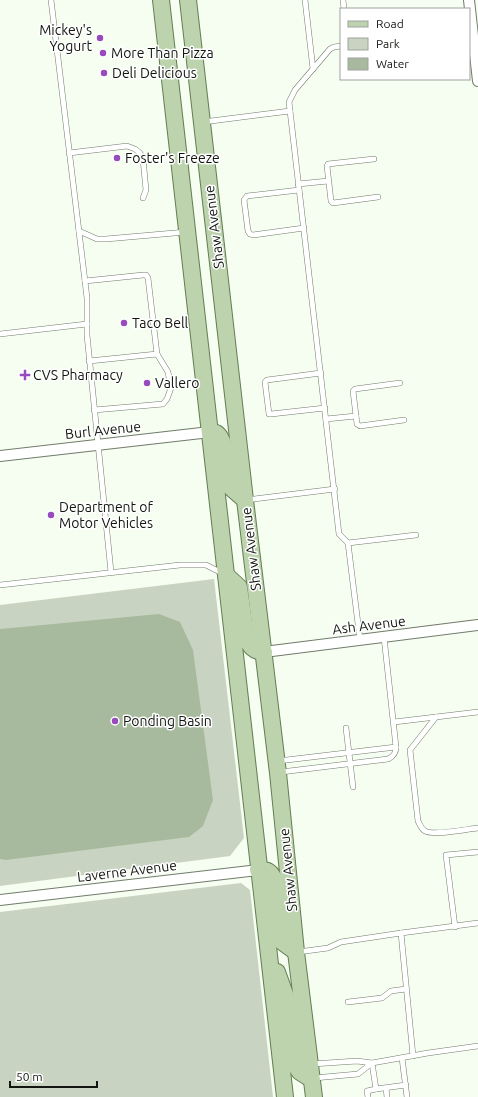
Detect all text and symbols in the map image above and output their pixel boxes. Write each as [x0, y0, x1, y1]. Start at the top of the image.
legend [340, 8, 470, 80]
text: Road [376, 17, 404, 30]
place label: Mickey's Yogurt [39, 22, 92, 54]
marker: Mickey's Yogurt [95, 33, 105, 43]
text: Park [376, 37, 400, 50]
place label: More Than Pizza [111, 45, 214, 61]
marker: More Than Pizza [98, 48, 108, 58]
text: Water [376, 57, 409, 70]
place label: Deli Delicious [112, 65, 197, 81]
marker: Deli Delicious [99, 68, 109, 78]
place label: Foster's Freeze [125, 150, 220, 166]
marker: Foster's Freeze [112, 153, 122, 163]
street label: Shaw Avenue [201, 184, 227, 270]
place label: Taco Bell [132, 315, 189, 331]
marker: Taco Bell [119, 318, 129, 328]
place label: CVS Pharmacy [33, 367, 123, 383]
marker: CVS Pharmacy [20, 370, 30, 380]
place label: Vallero [155, 375, 199, 391]
marker: Vallero [142, 378, 152, 388]
street label: Burl Avenue [64, 418, 142, 442]
place label: Department of Motor Vehicles [59, 499, 154, 531]
street label: Shaw Avenue [238, 506, 264, 592]
marker: Department of Motor Vehicles [46, 510, 56, 520]
street label: Ash Avenue [331, 613, 407, 637]
place label: Ponding Basin [123, 713, 212, 729]
marker: Ponding Basin [110, 716, 120, 726]
street label: Shaw Avenue [276, 828, 300, 912]
street label: Laverne Avenue [76, 857, 178, 885]
scale bar [10, 1063, 97, 1089]
text: 50 m [16, 1070, 43, 1083]

